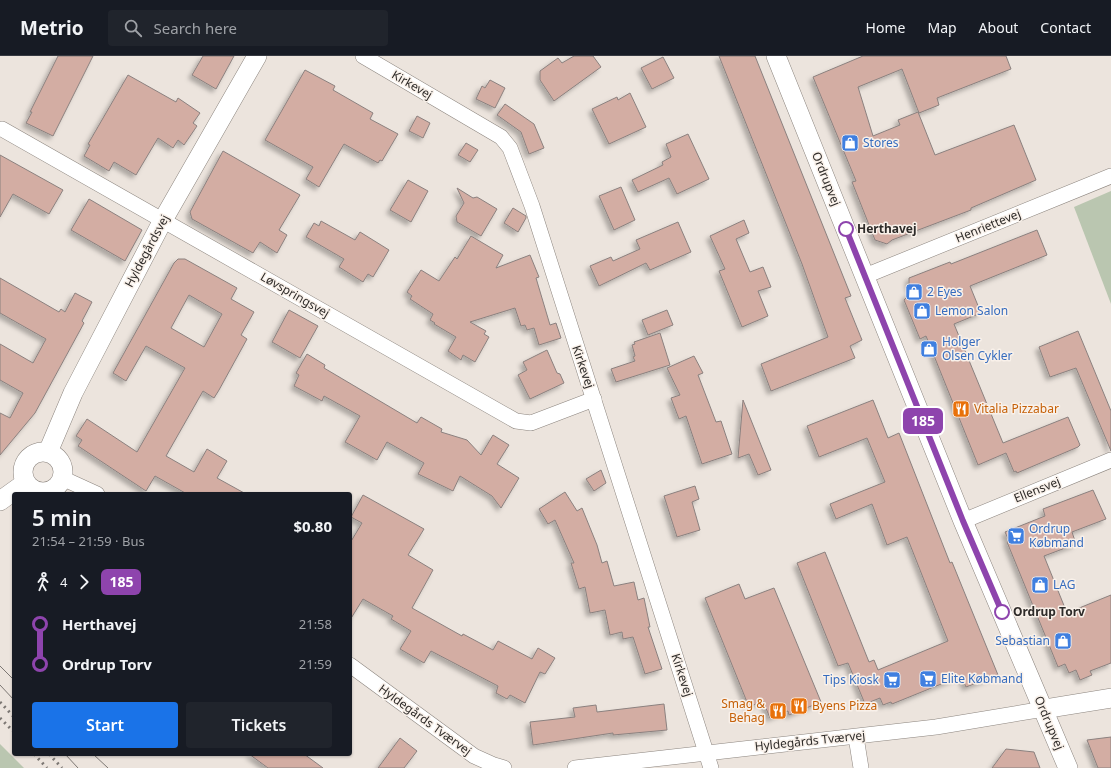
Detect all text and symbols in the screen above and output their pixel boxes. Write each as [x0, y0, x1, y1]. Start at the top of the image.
search box [108, 10, 388, 46]
text: Metrio [20, 15, 84, 41]
icon: search [122, 17, 144, 39]
text: Search here [154, 18, 237, 38]
text: Home [866, 18, 905, 37]
text: Map [927, 18, 957, 37]
text: About [979, 18, 1018, 37]
text: Contact [1040, 18, 1091, 37]
street label: Kirkevej [389, 66, 436, 103]
shop icon: Stores [840, 133, 860, 153]
place label: Stores [863, 134, 899, 151]
street label: Ordrupvej [808, 149, 845, 208]
street label: Henriettevej [953, 205, 1023, 246]
street label: Hyldegårdsvej [120, 211, 173, 290]
place label: Herthavej [857, 220, 917, 237]
marker: Herthavej [838, 221, 854, 237]
street label: Løvspringsvej [258, 268, 333, 321]
shop icon: 2 Eyes [904, 282, 924, 302]
place label: 2 Eyes [927, 283, 963, 300]
shop icon: Lemon Salon [912, 301, 932, 321]
place label: Lemon Salon [935, 302, 1008, 319]
place label: Holger Olsen Cykler [942, 333, 1012, 364]
shop icon: Holger Olsen Cykler [919, 339, 939, 359]
street label: Kirkevej [568, 343, 599, 391]
restaurant icon: Vitalia Pizzabar [951, 399, 971, 419]
place label: Vitalia Pizzabar [974, 400, 1059, 417]
line badge: 185 [900, 408, 946, 434]
text: 185 [911, 411, 935, 430]
street label: Ellensvej [1011, 473, 1063, 507]
text: 5 min [32, 502, 92, 532]
text: $0.80 [293, 516, 332, 536]
place label: Ordrup Købmand [1029, 520, 1084, 551]
supermarket icon: Ordrup Købmand [1006, 526, 1026, 546]
text: 21:54 – 21:59 · Bus [32, 532, 145, 550]
icon: walk [32, 571, 54, 593]
icon: forward [73, 571, 95, 593]
text: 185 [109, 572, 133, 591]
text: 4 [60, 573, 67, 591]
shop icon: LAG [1030, 575, 1050, 595]
place label: LAG [1053, 576, 1075, 593]
place label: Ordrup Torv [1013, 603, 1085, 620]
marker: Ordrup Torv [994, 604, 1010, 620]
text: Herthavej [62, 614, 136, 634]
text: 21:58 [299, 615, 332, 633]
shop icon: Sebastian [1053, 631, 1073, 651]
place label: Sebastian [995, 632, 1050, 649]
street label: Kirkevej [668, 651, 697, 699]
text: Ordrup Torv [62, 654, 152, 674]
text: 21:59 [299, 655, 332, 673]
supermarket icon: Elite Købmand [918, 669, 938, 689]
supermarket icon: Tips Kiosk [882, 670, 902, 690]
place label: Elite Købmand [941, 670, 1023, 687]
place label: Tips Kiosk [823, 671, 880, 688]
street label: Hyldegårds Tværvej [375, 680, 475, 759]
street label: Ordrupvej [1031, 693, 1068, 752]
place label: Smag & Behag [721, 695, 765, 726]
restaurant icon: Byens Pizza [789, 696, 809, 716]
place label: Byens Pizza [812, 697, 877, 714]
restaurant icon: Smag & Behag [768, 701, 788, 721]
button: Start [32, 702, 178, 748]
button: Tickets [186, 702, 332, 748]
street label: Hyldegårds Tværvej [754, 726, 866, 755]

